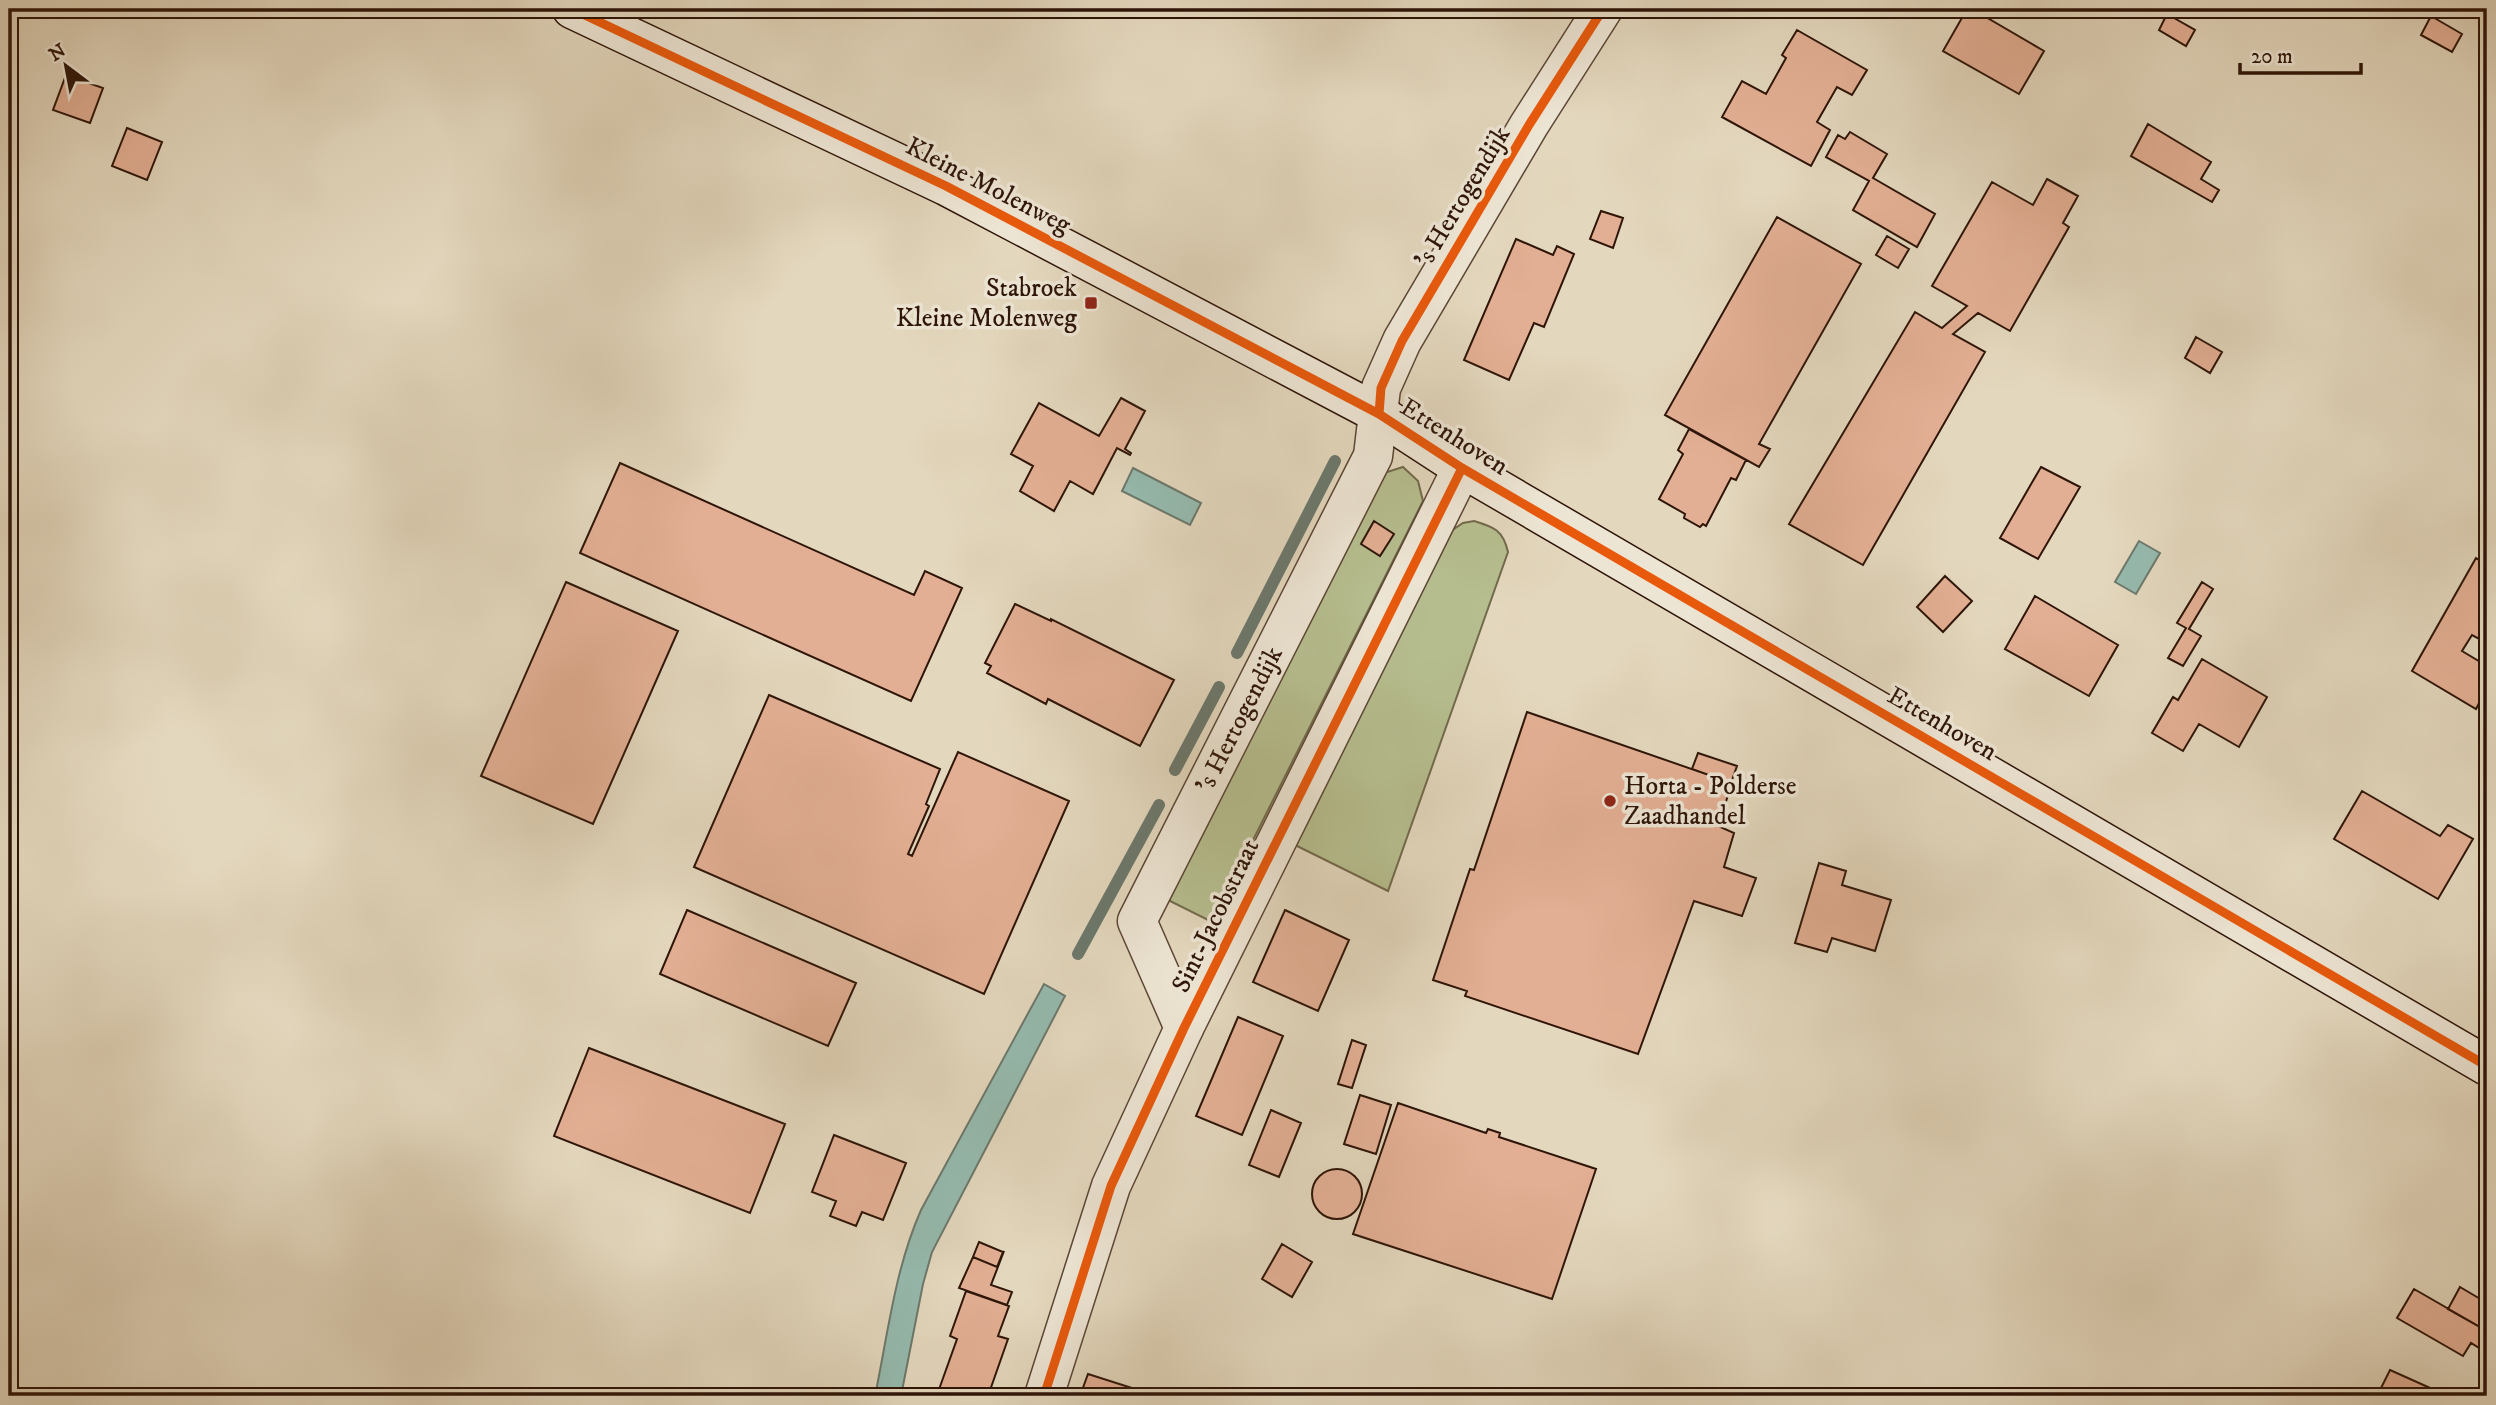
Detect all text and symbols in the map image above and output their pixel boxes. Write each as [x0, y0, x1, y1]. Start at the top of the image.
north arrow [32, 32, 102, 102]
scale bar [2240, 32, 2361, 76]
text: N [45, 39, 71, 67]
text: 20 m [2251, 44, 2293, 70]
street label: 's Hertogendijk [1408, 120, 1518, 274]
street label: Kleine Molenweg [900, 130, 1077, 242]
place label: Stabroek Kleine Molenweg [896, 272, 1077, 335]
marker: Stabroek Kleine Molenweg [1083, 295, 1099, 311]
street label: Ettenhoven [1394, 391, 1515, 483]
street label: 's Hertogendijk [1189, 641, 1290, 798]
street label: Ettenhoven [1881, 679, 2003, 769]
place label: Horta - Polderse Zaadhandel [1624, 770, 1797, 833]
marker: Horta - Polderse Zaadhandel [1602, 793, 1618, 809]
street label: Sint-Jacobstraat [1165, 834, 1267, 998]

